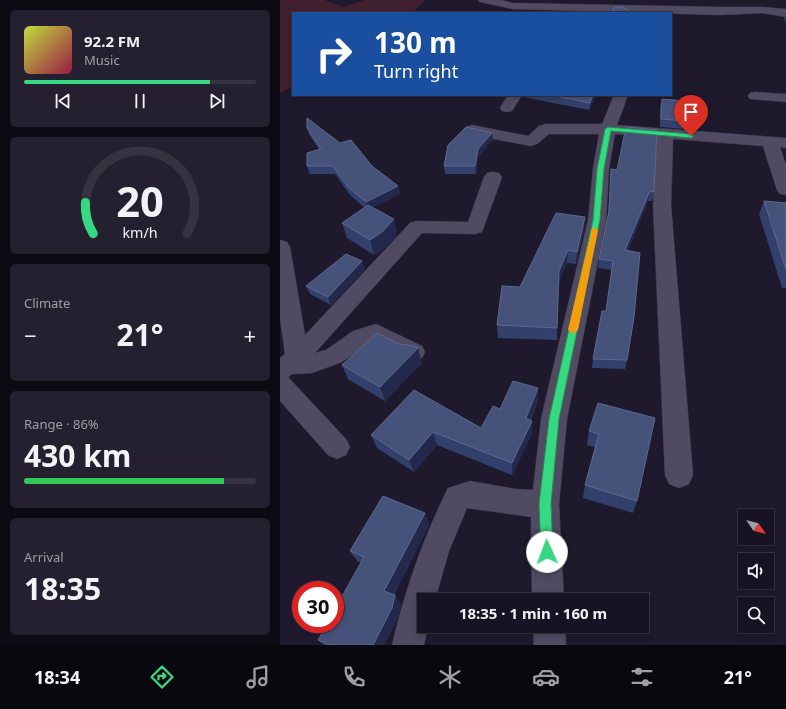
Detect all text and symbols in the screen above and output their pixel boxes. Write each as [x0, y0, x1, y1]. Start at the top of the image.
text: 130 m [374, 23, 457, 61]
icon: right [308, 28, 360, 80]
text: 92.2 FM [84, 31, 140, 51]
text: Music [84, 51, 120, 69]
text: Turn right [374, 59, 458, 83]
icon: previous [52, 90, 74, 112]
icon: pause [129, 90, 151, 112]
icon: next [206, 90, 228, 112]
pin [674, 95, 708, 136]
icon: arrive [680, 101, 702, 123]
text: 20 [116, 172, 164, 228]
text: km/h [122, 222, 158, 241]
text: Climate [24, 294, 70, 312]
text: 21° [116, 314, 164, 355]
text: − [24, 320, 37, 350]
text: + [243, 320, 256, 350]
text: Range · 86% [24, 415, 99, 433]
text: 430 km [24, 435, 131, 476]
north arrow [738, 509, 774, 545]
map controls [738, 509, 774, 633]
position arrow [526, 531, 568, 573]
text: Arrival [24, 548, 64, 566]
button: sound [738, 553, 774, 589]
text: 18:35 [24, 568, 101, 609]
speed limit sign: 30 [292, 581, 344, 633]
button: search [738, 597, 774, 633]
text: 18:35 · 1 min · 160 m [459, 603, 607, 623]
icon: directions [148, 663, 176, 691]
icon: music [244, 663, 272, 691]
icon: phone [340, 663, 368, 691]
icon: climate [436, 663, 464, 691]
icon: car [532, 663, 560, 691]
icon: filters [628, 663, 656, 691]
text: 18:34 [34, 665, 80, 689]
text: 21° [724, 665, 752, 689]

